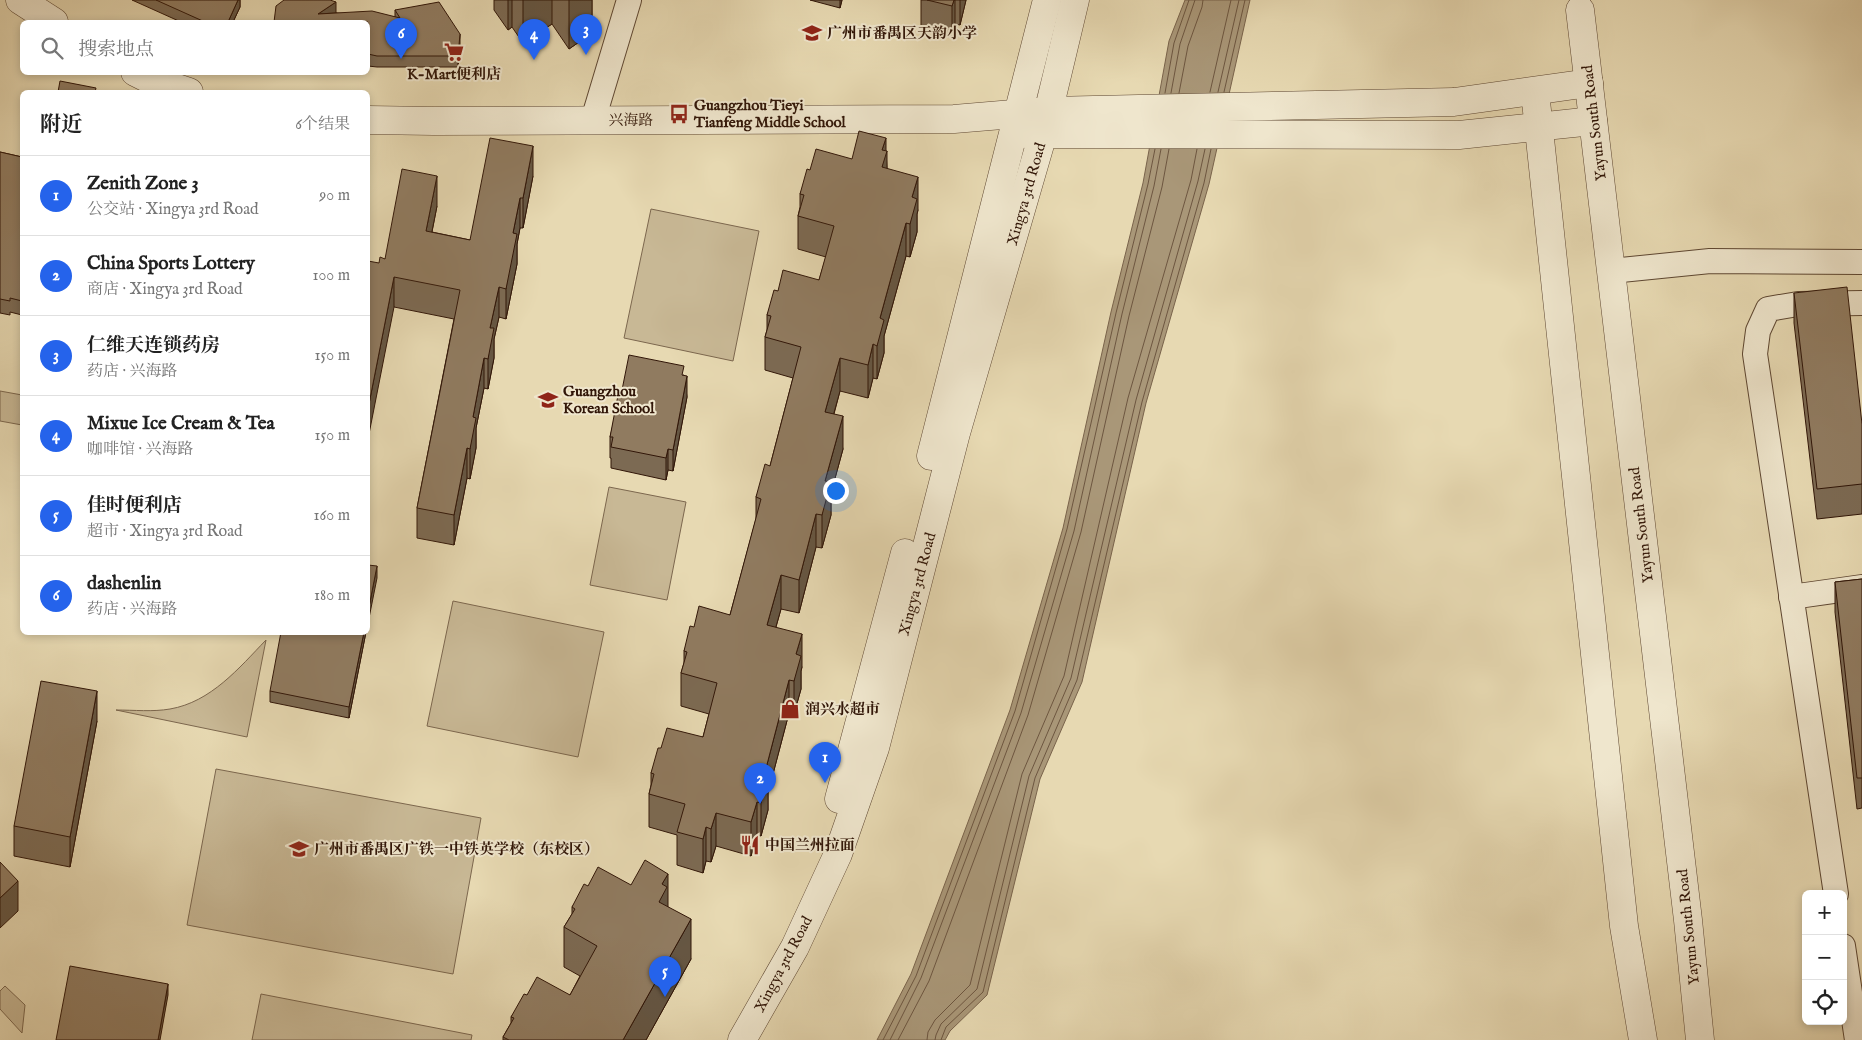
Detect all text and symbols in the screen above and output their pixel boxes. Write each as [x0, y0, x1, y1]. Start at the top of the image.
pin: 3 [570, 14, 602, 55]
pin: 6 [385, 18, 417, 59]
pin: 4 [518, 19, 550, 60]
search box [20, 20, 370, 75]
school or university icon: 广州市番禺区天韵小学 [801, 22, 823, 44]
place label: 广州市番禺区天韵小学 [827, 24, 977, 43]
icon: search [38, 34, 66, 62]
text: 搜索地点 [78, 38, 154, 62]
supermarket icon: K-Mart便利店 [443, 41, 465, 63]
street label: Yayun South Road [1578, 63, 1611, 182]
place label: K-Mart便利店 [407, 65, 501, 84]
place label: Guangzhou Tieyi Tianfeng Middle School [693, 96, 846, 132]
bus stop icon: Guangzhou Tieyi Tianfeng Middle School [668, 103, 690, 125]
street label: 兴海路 [608, 111, 654, 130]
text: 附近 [40, 112, 82, 139]
text: 6个结果 [295, 115, 350, 135]
street label: Xingya 3rd Road [1003, 140, 1051, 248]
text: Zenith Zone 3 [87, 172, 199, 196]
text: 1 [53, 186, 59, 206]
text: 90 m [319, 186, 350, 206]
text: 公交站 · Xingya 3rd Road [87, 200, 259, 220]
text: China Sports Lottery [87, 252, 255, 276]
text: 2 [52, 266, 60, 286]
text: 100 m [313, 266, 350, 286]
text: 商店 · Xingya 3rd Road [87, 280, 243, 300]
text: 仁维天连锁药房 [87, 334, 220, 358]
text: 3 [53, 346, 59, 366]
text: 150 m [315, 346, 350, 366]
text: 药店 · 兴海路 [87, 362, 178, 382]
place label: Guangzhou Korean School [563, 382, 655, 418]
school or university icon: Guangzhou Korean School [537, 389, 559, 411]
text: Mixue Ice Cream & Tea [87, 412, 275, 436]
text: 4 [52, 426, 60, 446]
text: 150 m [315, 426, 350, 446]
text: 咖啡馆 · 兴海路 [87, 440, 194, 460]
street label: Yayun South Road [1625, 465, 1658, 584]
your location [823, 478, 849, 504]
text: 佳时便利店 [87, 494, 182, 518]
text: 5 [53, 506, 59, 526]
text: 160 m [314, 506, 350, 526]
text: 超市 · Xingya 3rd Road [87, 522, 243, 542]
street label: Xingya 3rd Road [895, 529, 941, 638]
text: dashenlin [87, 572, 161, 596]
text: 6 [53, 586, 59, 606]
text: 180 m [314, 586, 350, 606]
text: 药店 · 兴海路 [87, 600, 178, 620]
shop icon: 润兴水超市 [779, 698, 801, 720]
place label: 润兴水超市 [805, 700, 880, 719]
pin: 1 [809, 742, 841, 783]
pin: 2 [744, 763, 776, 804]
restaurant icon: 中国兰州拉面 [739, 834, 761, 856]
place label: 中国兰州拉面 [765, 836, 855, 855]
school or university icon: 广州市番禺区广铁一中铁英学校（东校区） [288, 838, 310, 860]
place label: 广州市番禺区广铁一中铁英学校（东校区） [314, 840, 599, 859]
street label: Yayun South Road [1673, 867, 1704, 986]
map controls [1802, 890, 1847, 1025]
button: + [1802, 890, 1847, 935]
street label: Xingya 3rd Road [750, 912, 817, 1016]
button: − [1802, 935, 1847, 980]
pin: 5 [649, 956, 681, 997]
button: locate [1802, 980, 1847, 1025]

